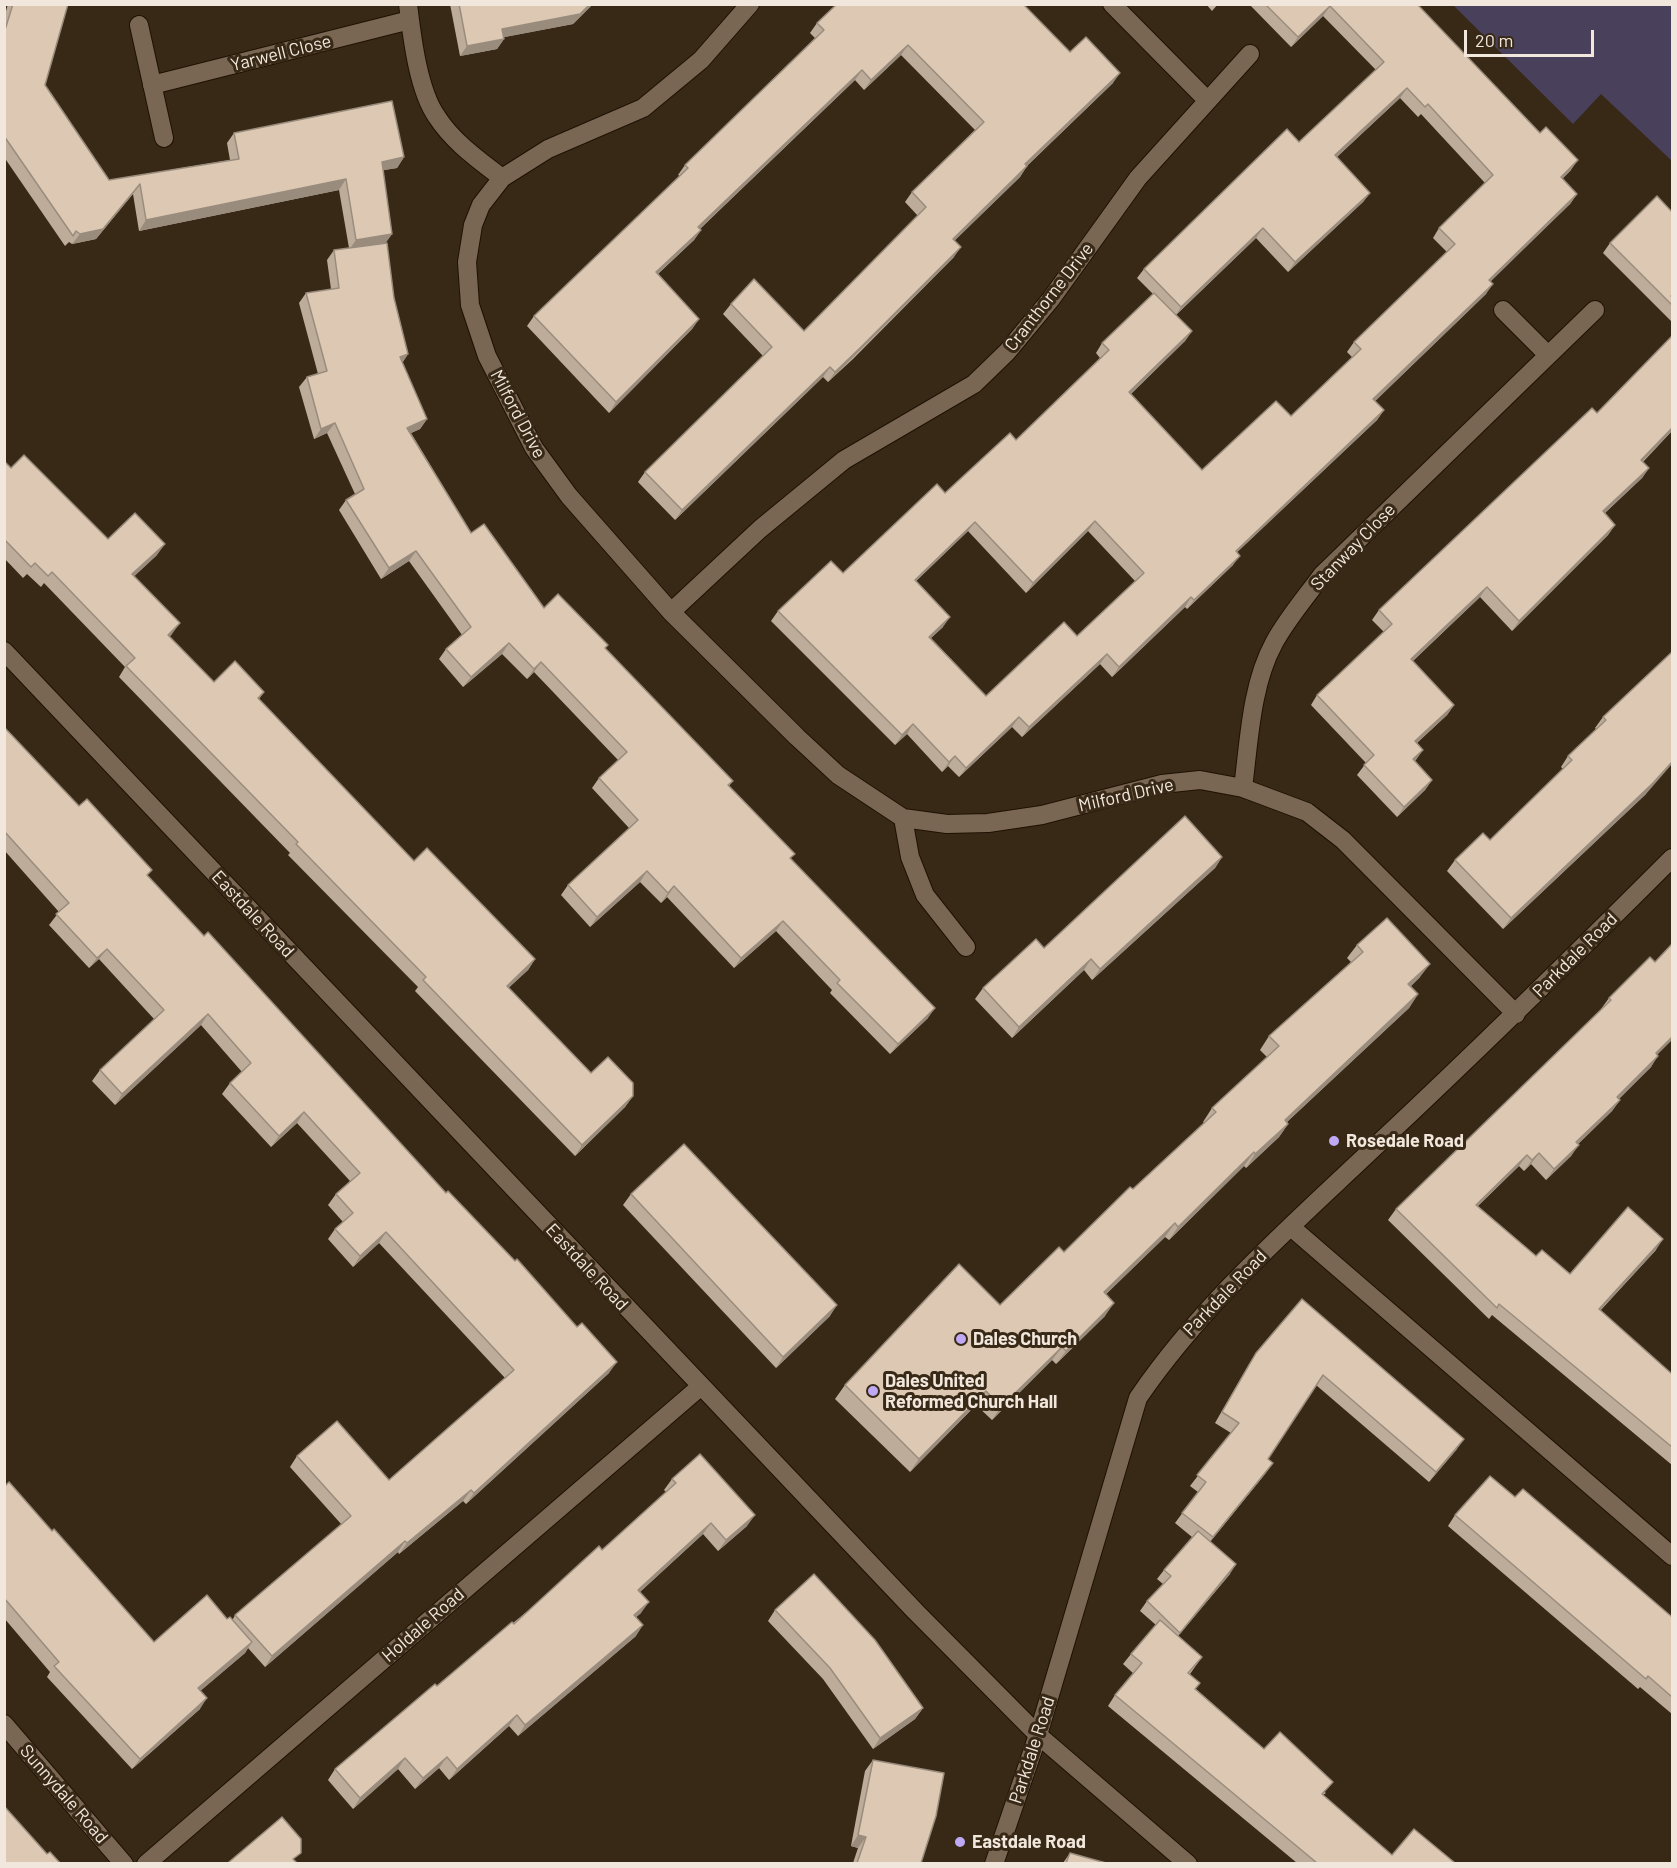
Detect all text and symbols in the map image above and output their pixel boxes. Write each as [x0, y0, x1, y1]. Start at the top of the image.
scale bar [1467, 18, 1598, 56]
text: 20 m [1475, 29, 1513, 51]
street label: Yarwell Close [228, 30, 334, 76]
street label: Cranthorne Drive [1000, 238, 1098, 356]
street label: Milford Drive [486, 366, 550, 462]
street label: Stanway Close [1306, 499, 1400, 595]
street label: Milford Drive [1076, 774, 1176, 816]
street label: Eastdale Road [207, 866, 299, 962]
street label: Parkdale Road [1528, 908, 1622, 1002]
place label: Rosedale Road [1346, 1130, 1464, 1152]
marker: Rosedale Road [1327, 1134, 1341, 1148]
street label: Eastdale Road [541, 1219, 633, 1315]
street label: Parkdale Road [1179, 1246, 1271, 1340]
place label: Dales Church [973, 1328, 1077, 1350]
marker: Dales Church [954, 1332, 968, 1346]
place label: Dales United Reformed Church Hall [885, 1370, 1057, 1412]
marker: Dales United Reformed Church Hall [866, 1384, 880, 1398]
street label: Holdale Road [377, 1583, 469, 1667]
street label: Parkdale Road [1005, 1694, 1059, 1806]
street label: Sunnydale Road [15, 1740, 113, 1848]
place label: Eastdale Road [972, 1831, 1086, 1853]
marker: Eastdale Road [953, 1835, 967, 1849]

